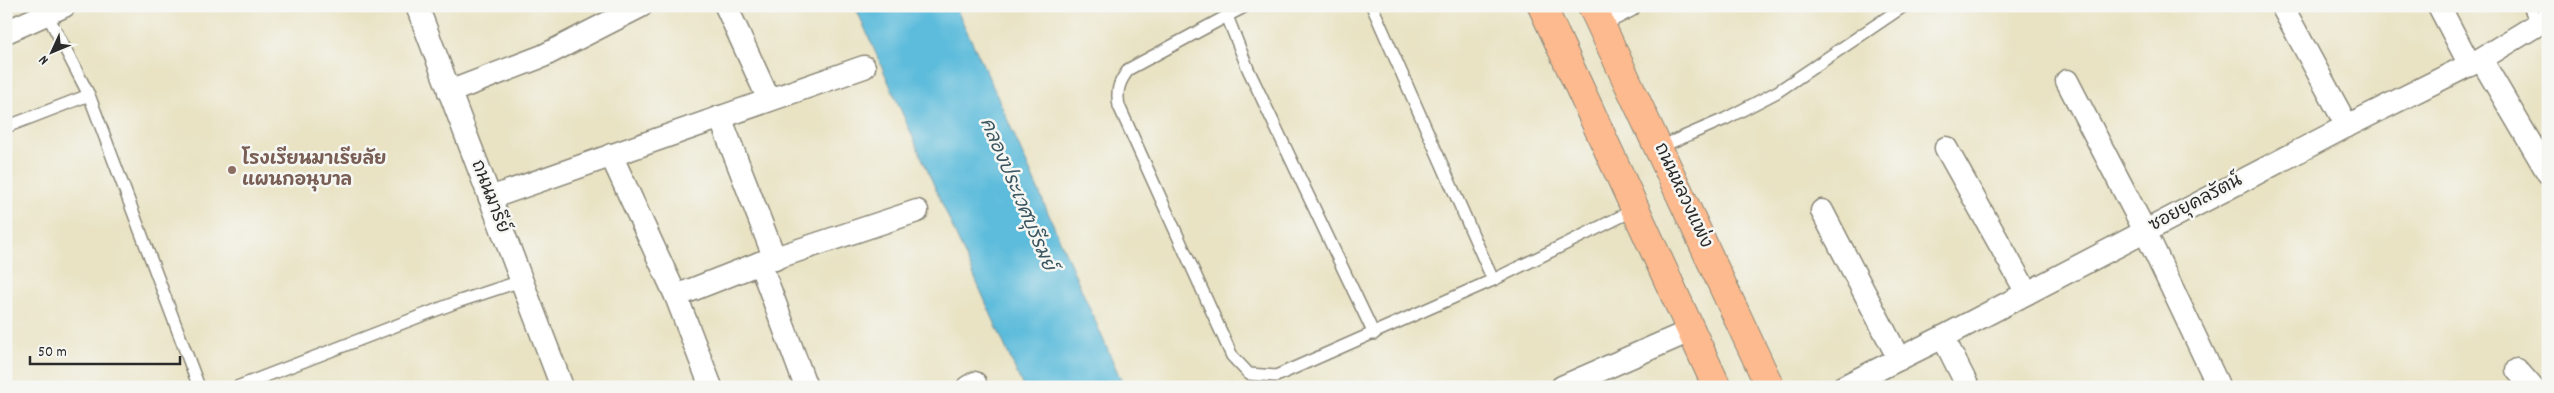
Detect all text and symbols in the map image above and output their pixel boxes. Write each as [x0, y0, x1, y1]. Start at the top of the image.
north arrow [28, 28, 78, 78]
text: N [34, 50, 54, 69]
water label: คลองประเวศบุรีรมย์ [972, 114, 1064, 279]
street label: ถนนหลวงแพ่ง [1647, 139, 1719, 253]
place label: โรงเรียนมาเรียลัย แผนกอนุบาล [241, 146, 386, 194]
street label: ถนนมารีย์ [464, 156, 517, 237]
marker: โรงเรียนมาเรียลัย แผนกอนุบาล [226, 164, 238, 176]
street label: ซอยยุคลรัตน์ [2144, 166, 2247, 239]
scale bar [30, 333, 180, 365]
text: 50 m [38, 342, 67, 364]

